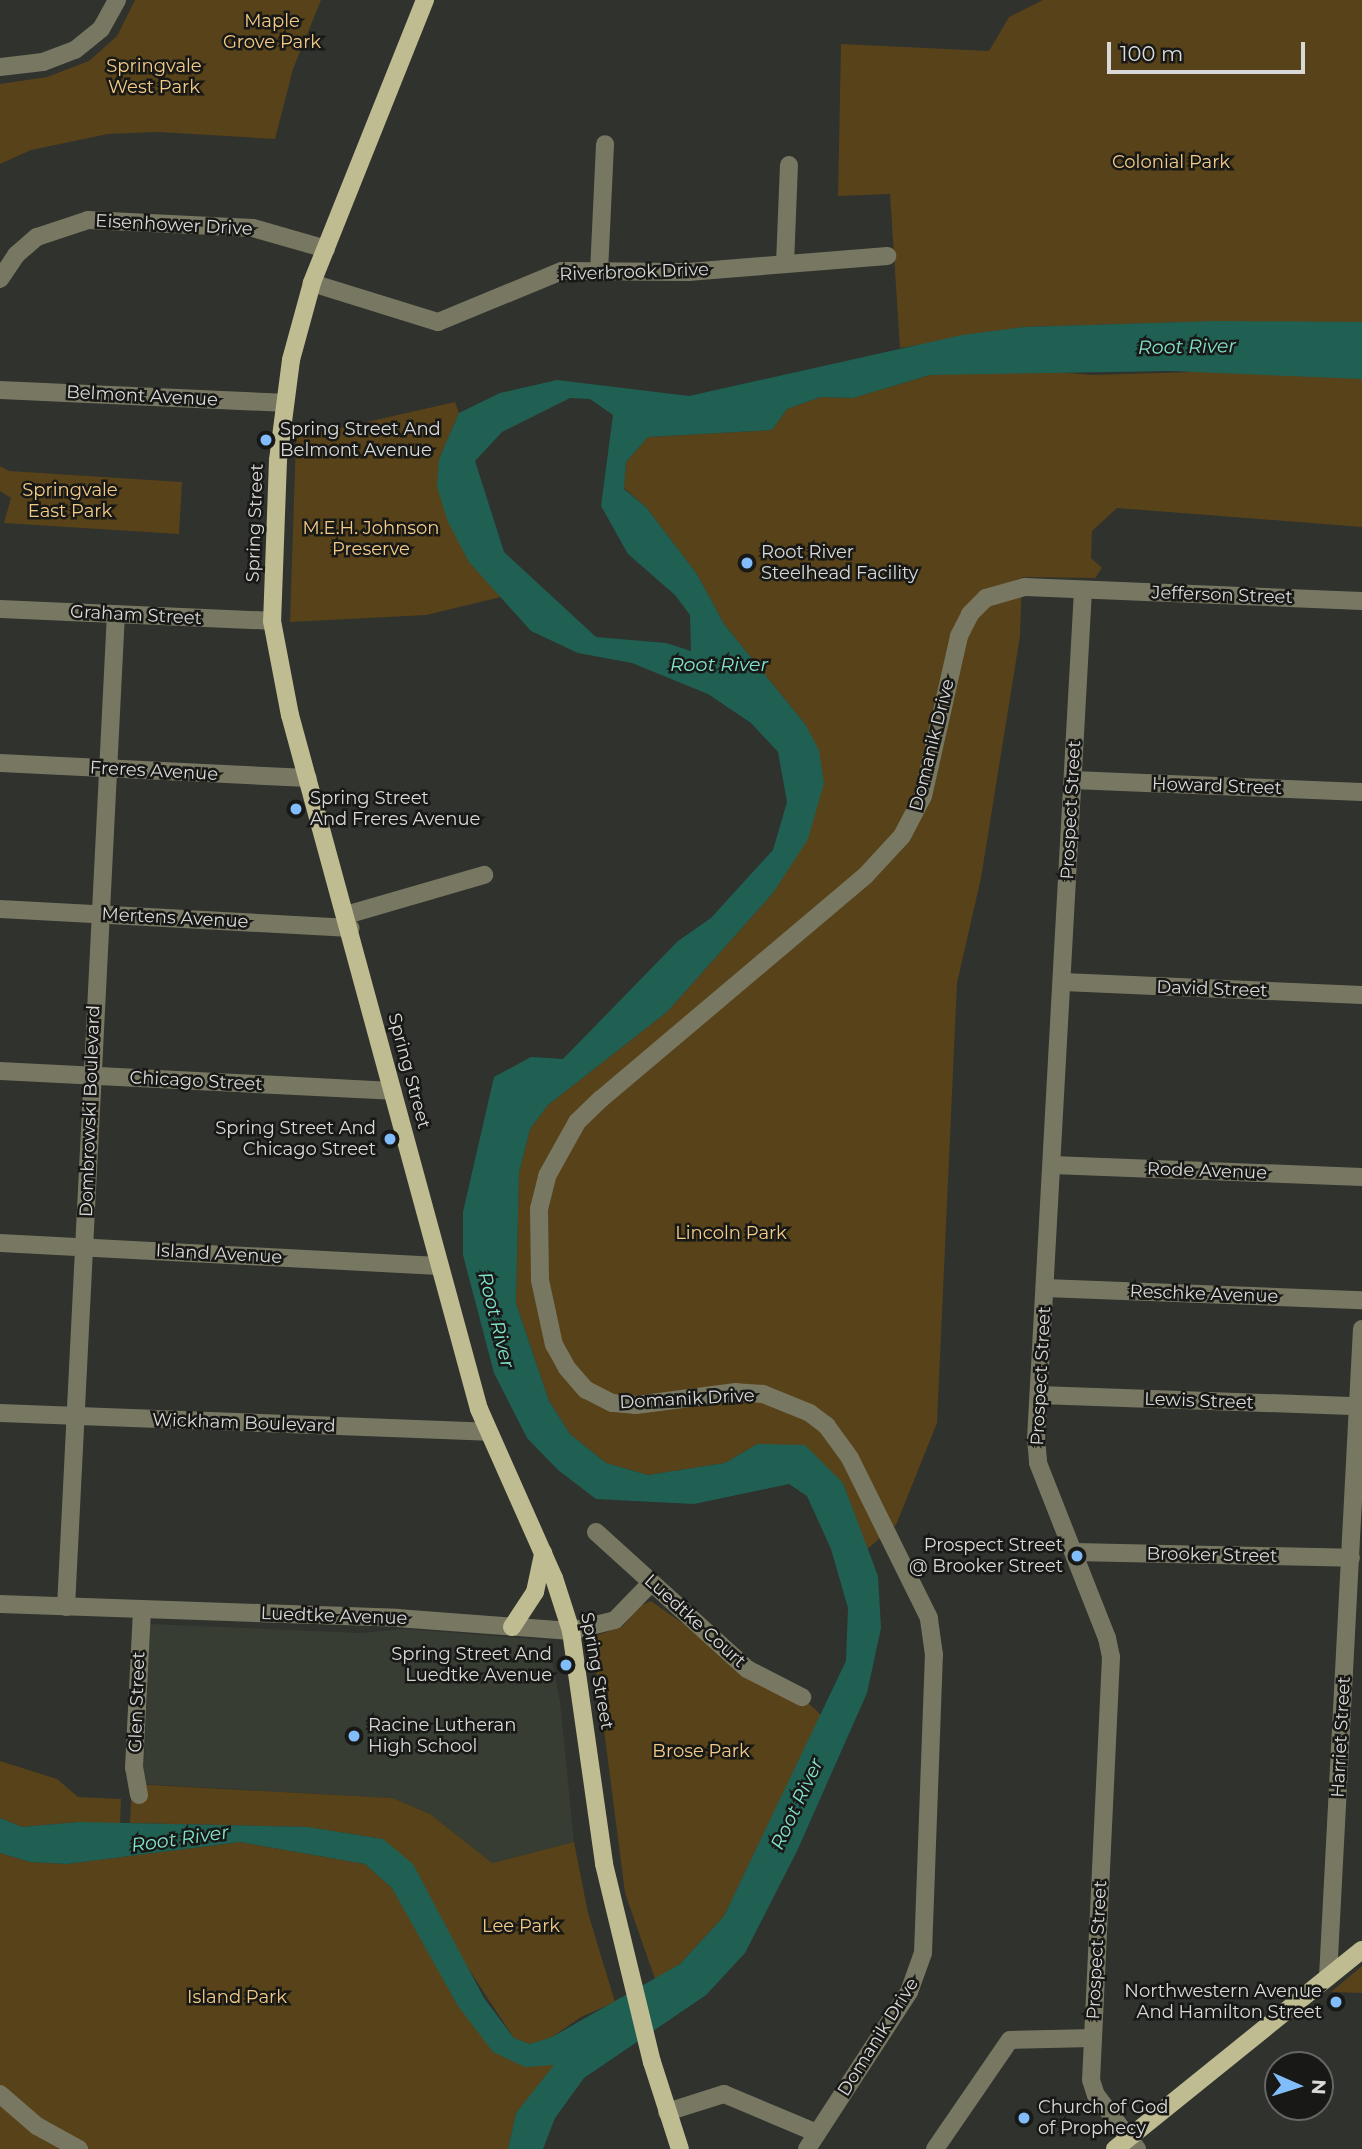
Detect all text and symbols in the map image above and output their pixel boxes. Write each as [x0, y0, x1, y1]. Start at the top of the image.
park label: Maple Grove Park [223, 11, 321, 54]
scale bar [1110, 28, 1308, 72]
text: 100 m [1120, 41, 1183, 66]
park label: Springvale West Park [106, 56, 202, 98]
park label: Colonial Park [1112, 151, 1230, 173]
street label: Eisenhower Drive [95, 210, 253, 240]
street label: Riverbrook Drive [559, 259, 709, 285]
water label: Root River [1138, 335, 1236, 359]
street label: Belmont Avenue [66, 381, 218, 411]
place label: Spring Street And Belmont Avenue [280, 419, 441, 462]
marker: Spring Street And Belmont Avenue [258, 432, 274, 448]
street label: Spring Street [242, 463, 268, 583]
park label: Springvale East Park [22, 480, 118, 522]
park label: M.E.H. Johnson Preserve [302, 518, 440, 560]
place label: Root River Steelhead Facility [761, 542, 918, 584]
marker: Root River Steelhead Facility [739, 555, 755, 571]
street label: Jefferson Street [1151, 582, 1293, 608]
street label: Graham Street [70, 601, 202, 629]
water label: Root River [670, 654, 768, 676]
street label: Domanik Drive [905, 677, 959, 813]
street label: Prospect Street [1057, 740, 1085, 880]
street label: Freres Avenue [89, 757, 219, 785]
street label: Howard Street [1152, 773, 1282, 799]
place label: Spring Street And Freres Avenue [310, 788, 480, 830]
marker: Spring Street And Freres Avenue [288, 801, 304, 817]
street label: Mertens Avenue [101, 903, 249, 933]
street label: David Street [1156, 976, 1268, 1002]
street label: Dombrowski Boulevard [76, 1005, 104, 1217]
street label: Spring Street [383, 1011, 435, 1131]
street label: Chicago Street [129, 1067, 263, 1095]
place label: Spring Street And Chicago Street [215, 1118, 376, 1160]
marker: Spring Street And Chicago Street [382, 1131, 398, 1147]
street label: Rode Avenue [1147, 1158, 1267, 1184]
park label: Lincoln Park [675, 1222, 787, 1244]
street label: Island Avenue [155, 1240, 283, 1268]
water label: Root River [473, 1270, 519, 1370]
street label: Reschke Avenue [1129, 1281, 1279, 1307]
street label: Prospect Street [1027, 1306, 1055, 1446]
street label: Domanik Drive [619, 1385, 755, 1413]
street label: Lewis Street [1144, 1388, 1254, 1414]
street label: Wickham Boulevard [152, 1409, 336, 1437]
place label: Prospect Street @ Brooker Street [909, 1535, 1063, 1578]
street label: Brooker Street [1146, 1543, 1278, 1567]
marker: Prospect Street @ Brooker Street [1069, 1548, 1085, 1564]
street label: Luedtke Court [640, 1570, 750, 1672]
street label: Luedtke Avenue [260, 1603, 408, 1629]
street label: Spring Street [576, 1611, 618, 1731]
place label: Spring Street And Luedtke Avenue [391, 1644, 552, 1686]
street label: Glen Street [124, 1651, 150, 1753]
marker: Spring Street And Luedtke Avenue [558, 1657, 574, 1673]
street label: Harriet Street [1327, 1676, 1355, 1798]
place label: Racine Lutheran High School [368, 1715, 516, 1758]
marker: Racine Lutheran High School [346, 1728, 362, 1744]
park label: Brose Park [652, 1740, 750, 1762]
water label: Root River [766, 1755, 828, 1853]
water label: Root River [130, 1821, 230, 1857]
street label: Prospect Street [1083, 1880, 1111, 2020]
park label: Lee Park [482, 1915, 560, 1937]
street label: Domanik Drive [833, 1974, 923, 2100]
place label: Northwestern Avenue And Hamilton Street [1124, 1981, 1322, 2024]
park label: Island Park [187, 1986, 287, 2008]
marker: Northwestern Avenue And Hamilton Street [1328, 1994, 1344, 2010]
north arrow [1264, 2051, 1334, 2121]
text: N [1307, 2079, 1330, 2095]
place label: Church of God of Prophecy [1038, 2097, 1168, 2140]
marker: Church of God of Prophecy [1016, 2110, 1032, 2126]

